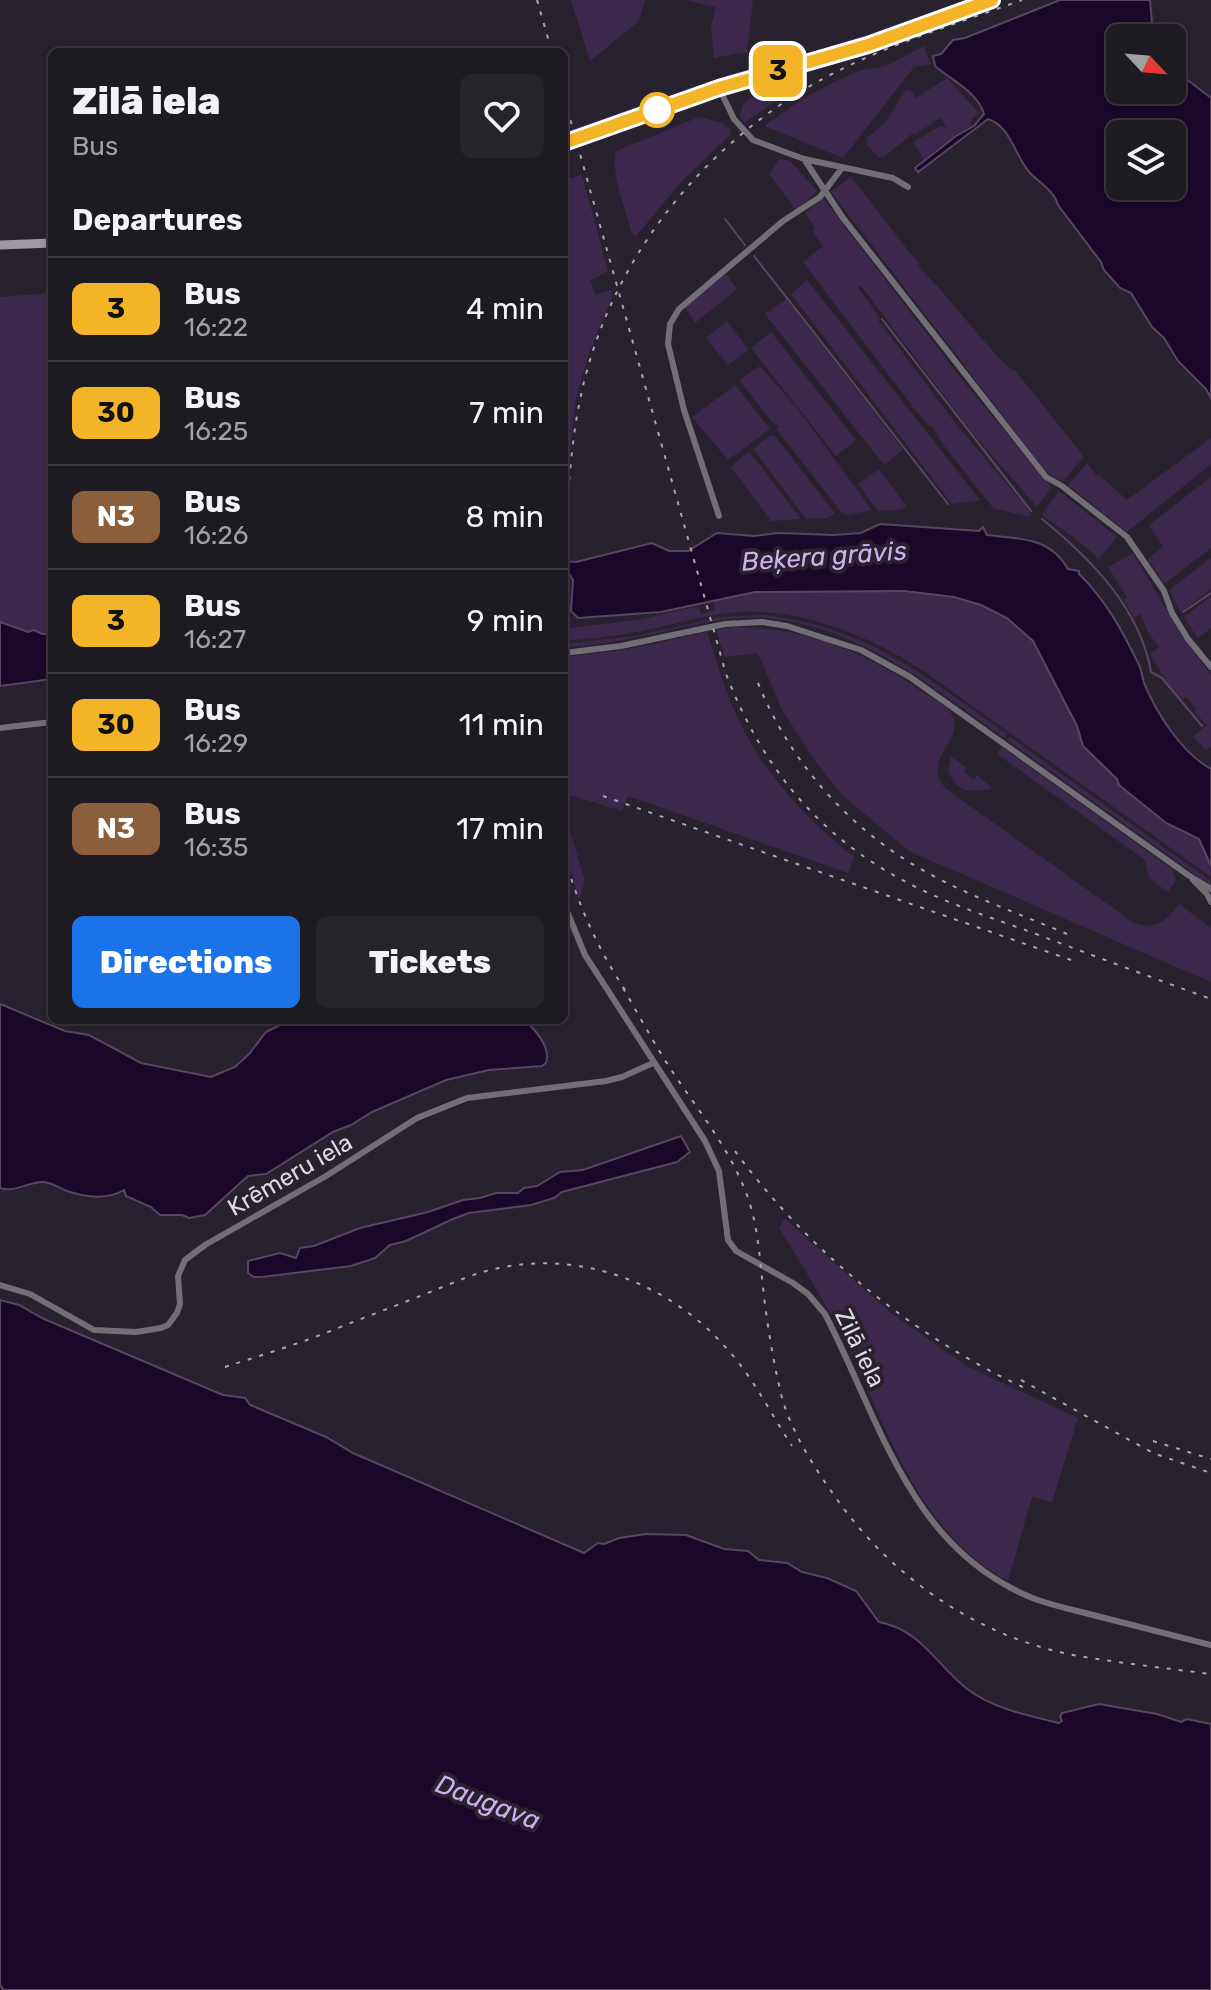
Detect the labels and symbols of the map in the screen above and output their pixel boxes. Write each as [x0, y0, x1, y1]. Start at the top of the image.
north arrow [1106, 24, 1186, 104]
line badge: 3 [752, 45, 804, 97]
unlabelled marker [640, 93, 674, 127]
water label: Beķera grāvis [740, 535, 908, 578]
street label: Krēmeru iela [223, 1128, 357, 1222]
street label: Zilā iela [829, 1304, 891, 1392]
water label: Daugava [431, 1768, 544, 1836]

